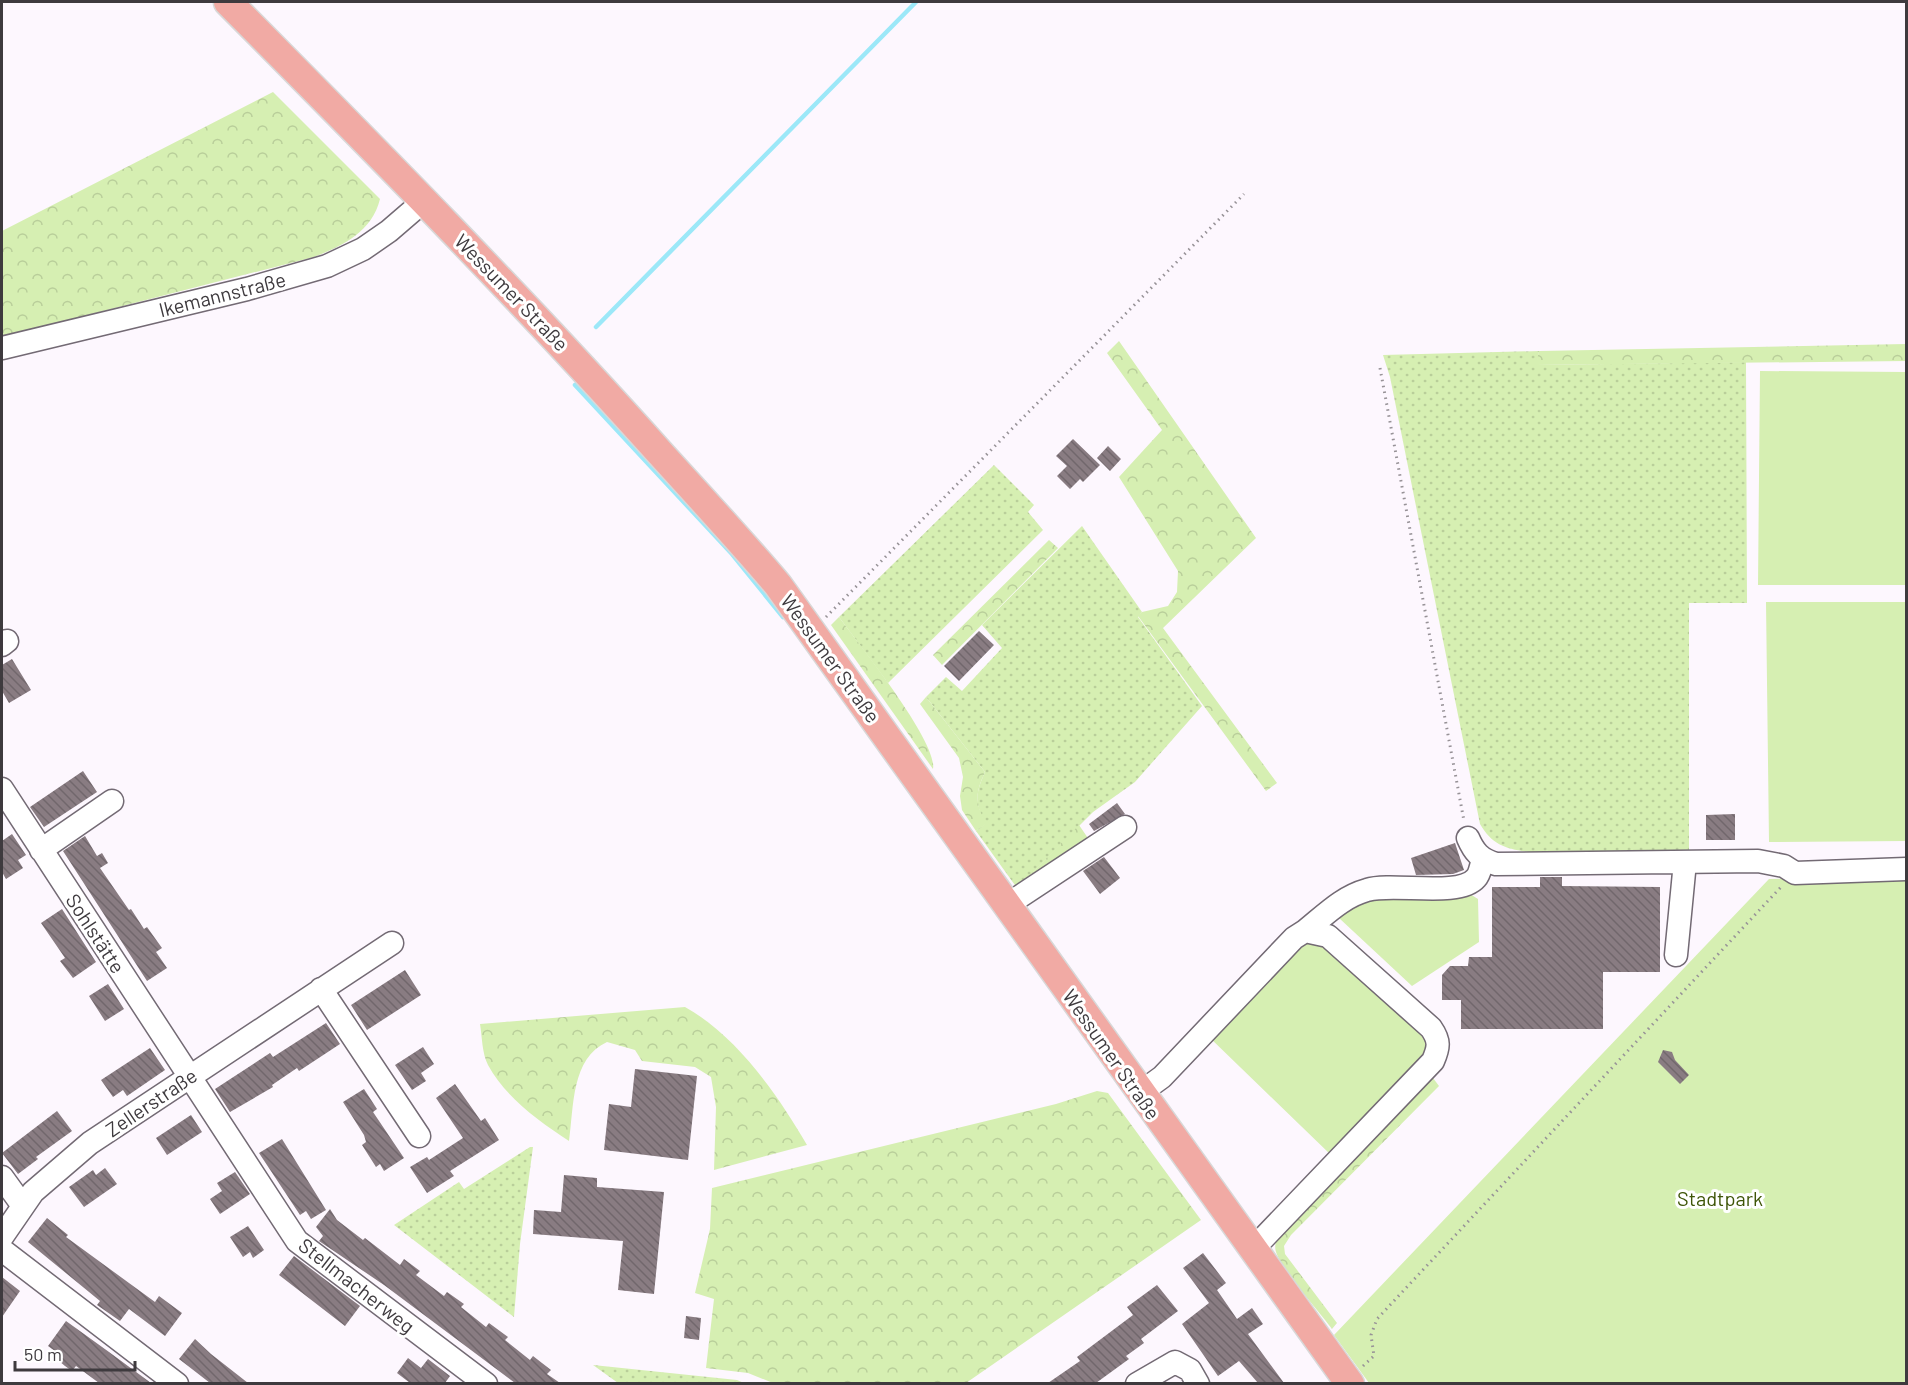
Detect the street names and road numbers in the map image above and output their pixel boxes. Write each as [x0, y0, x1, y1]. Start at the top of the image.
street label: Wessumer Straße [450, 229, 574, 355]
street label: Ikemannstraße [156, 267, 288, 321]
street label: Wessumer Straße [776, 589, 886, 727]
street label: Sohlstätte [61, 889, 131, 977]
street label: Wessumer Straße [1058, 984, 1166, 1124]
street label: Zellerstraße [101, 1063, 201, 1141]
street label: Stellmacherweg [294, 1232, 420, 1338]

